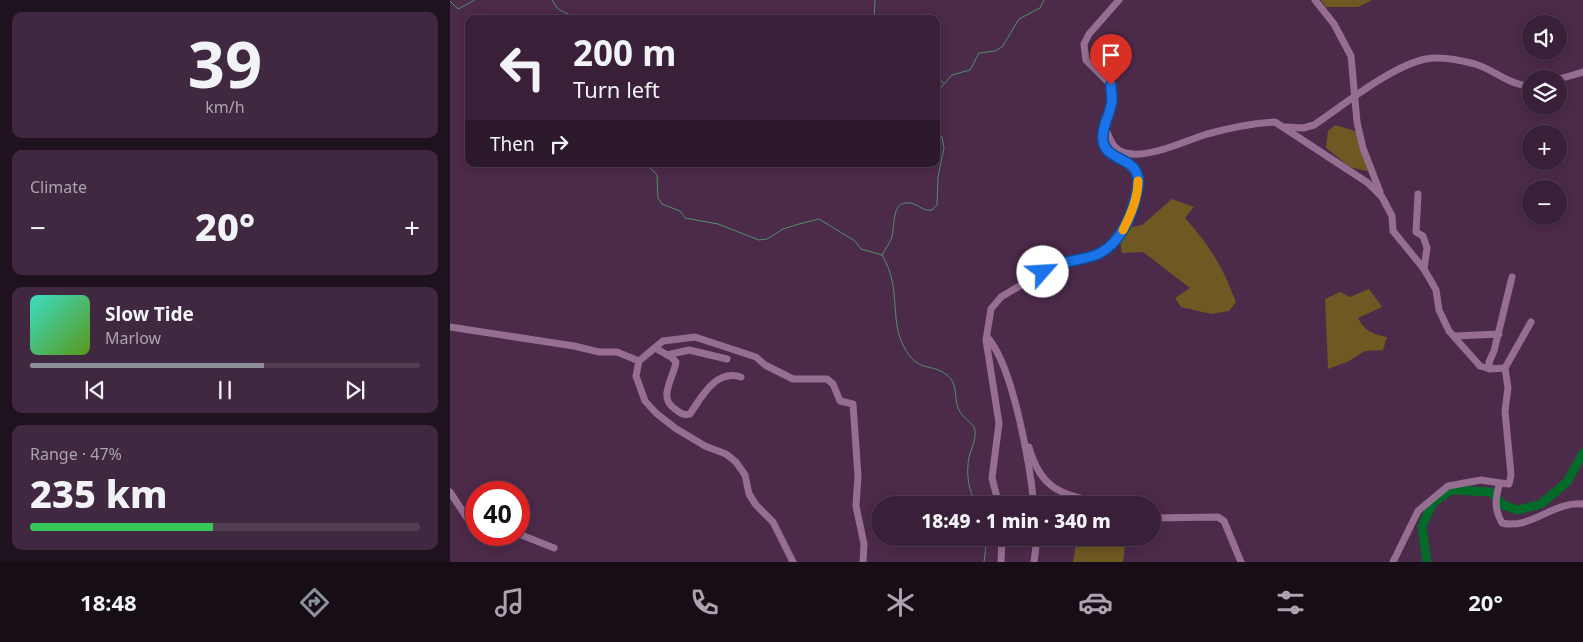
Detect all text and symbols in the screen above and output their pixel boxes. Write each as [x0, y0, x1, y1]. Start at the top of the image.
map controls [1522, 15, 1567, 225]
button: sound [1522, 15, 1567, 60]
text: 39 [188, 19, 262, 107]
text: 200 m [573, 29, 676, 76]
pin [1090, 34, 1132, 85]
icon: left [490, 35, 555, 100]
icon: arrive [1097, 41, 1125, 69]
button: layers [1522, 70, 1567, 115]
text: Turn left [573, 74, 660, 104]
text: km/h [205, 96, 245, 118]
button: + [1522, 125, 1567, 170]
icon: right [545, 130, 573, 158]
text: Then [490, 131, 535, 157]
text: Climate [30, 176, 87, 198]
button: − [1522, 180, 1567, 225]
text: 20° [195, 200, 255, 252]
text: − [30, 208, 46, 246]
text: + [404, 208, 420, 246]
position arrow [1016, 245, 1068, 297]
text: Slow Tide [105, 301, 194, 327]
text: Marlow [105, 327, 161, 349]
icon: previous [81, 376, 109, 404]
icon: pause [211, 376, 239, 404]
icon: next [341, 376, 369, 404]
text: Range · 47% [30, 443, 122, 465]
text: 235 km [30, 467, 168, 519]
speed limit sign: 40 [465, 481, 530, 546]
text: 18:49 · 1 min · 340 m [921, 508, 1111, 534]
icon: directions [297, 585, 332, 620]
icon: music [492, 585, 527, 620]
icon: phone [687, 585, 722, 620]
icon: climate [883, 585, 918, 620]
icon: car [1078, 585, 1113, 620]
icon: filters [1273, 585, 1308, 620]
text: 18:48 [80, 587, 137, 617]
text: 20° [1468, 587, 1503, 617]

